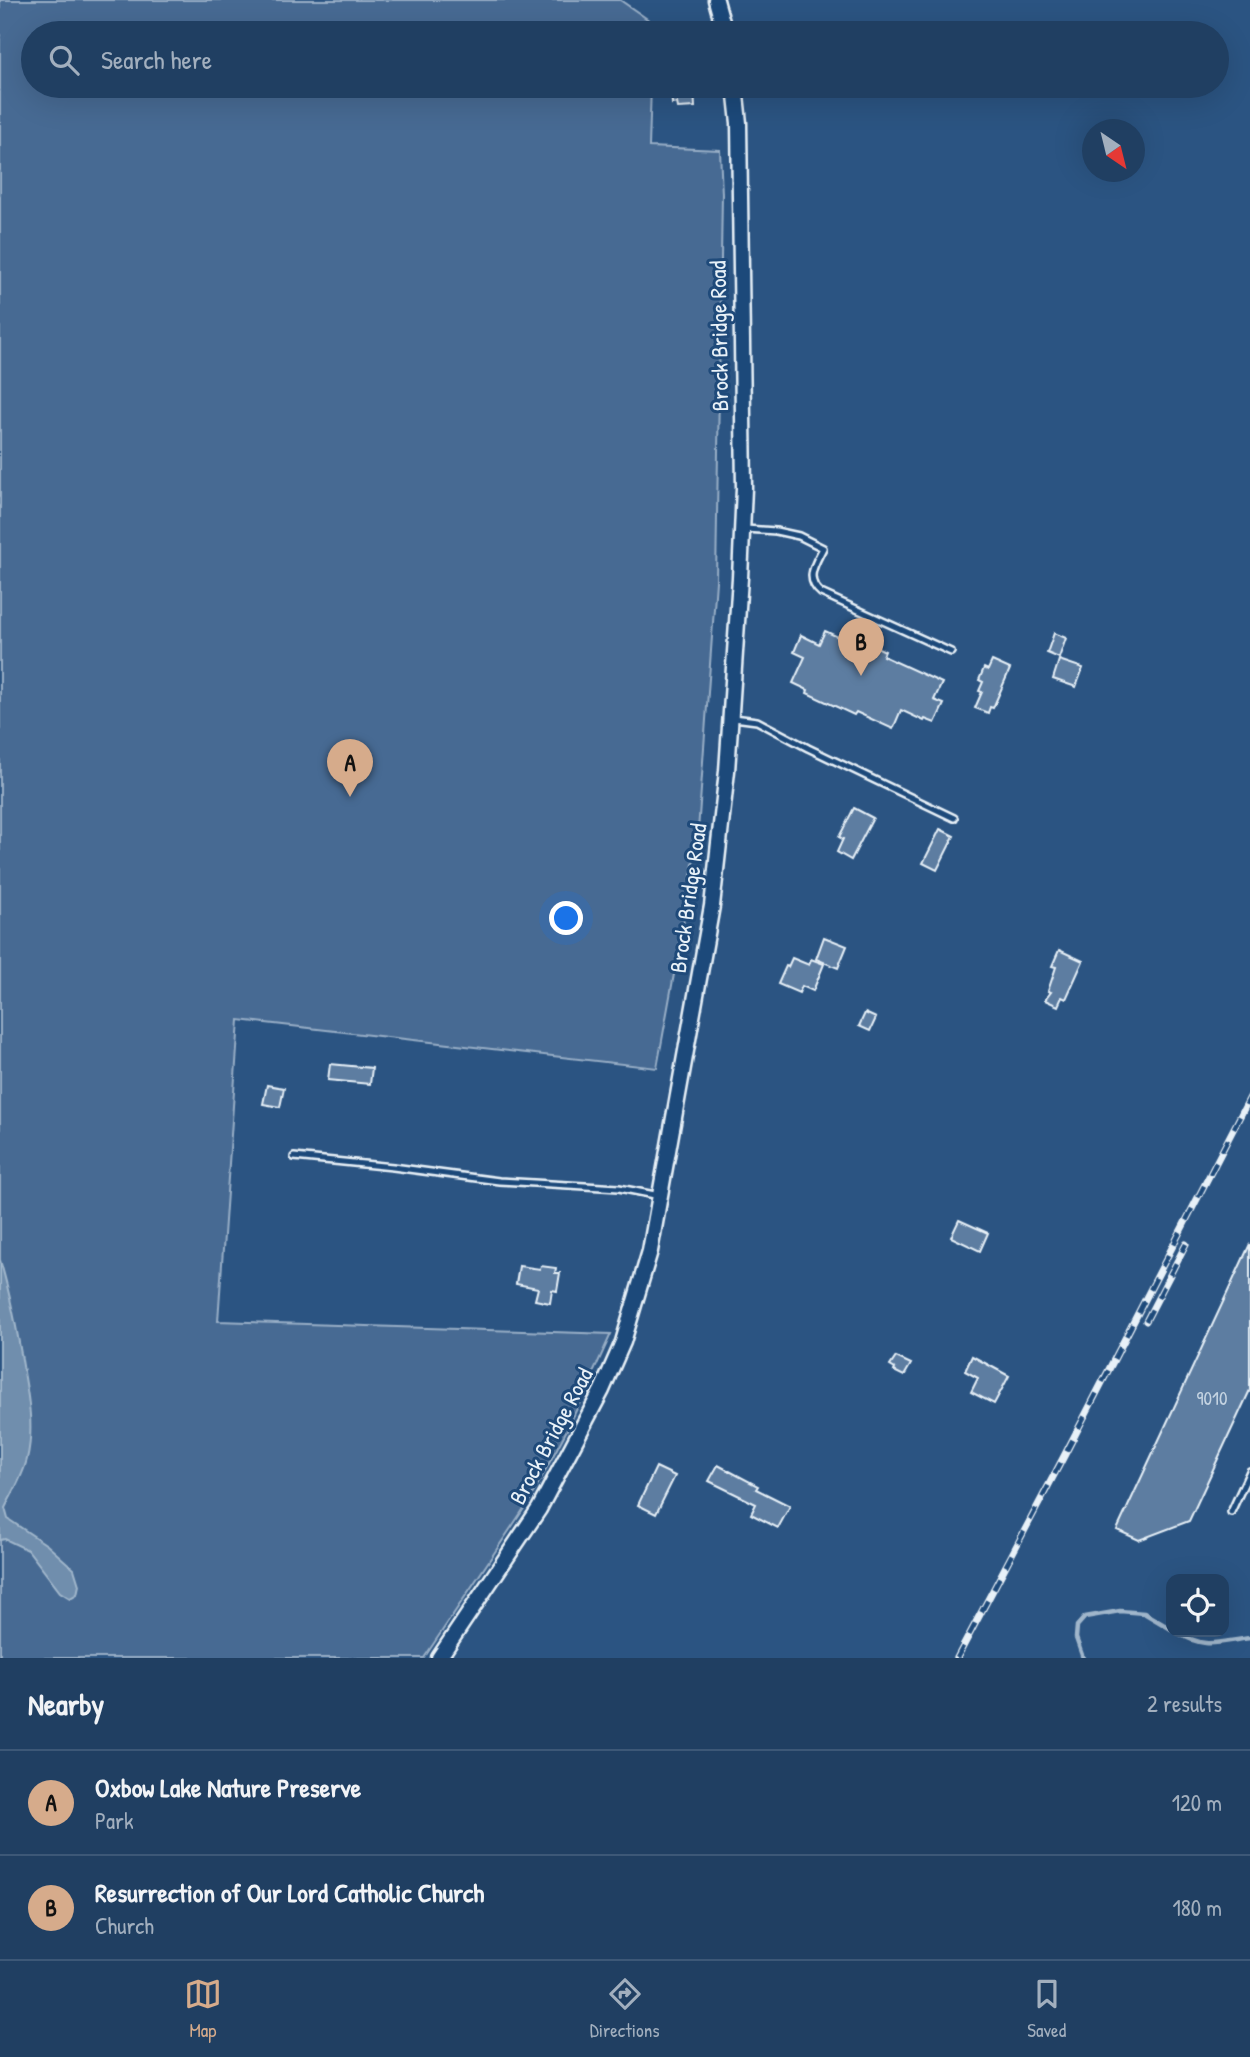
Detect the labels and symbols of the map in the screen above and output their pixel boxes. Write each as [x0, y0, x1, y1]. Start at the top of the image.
north arrow [1082, 119, 1145, 182]
street label: Brock Bridge Road [702, 260, 735, 412]
pin: B [838, 618, 884, 676]
pin: A [327, 739, 373, 797]
street label: Brock Bridge Road [662, 821, 713, 975]
your location [549, 901, 583, 935]
street label: Brock Bridge Road [502, 1362, 600, 1510]
house number: 9010 [1197, 1385, 1227, 1411]

